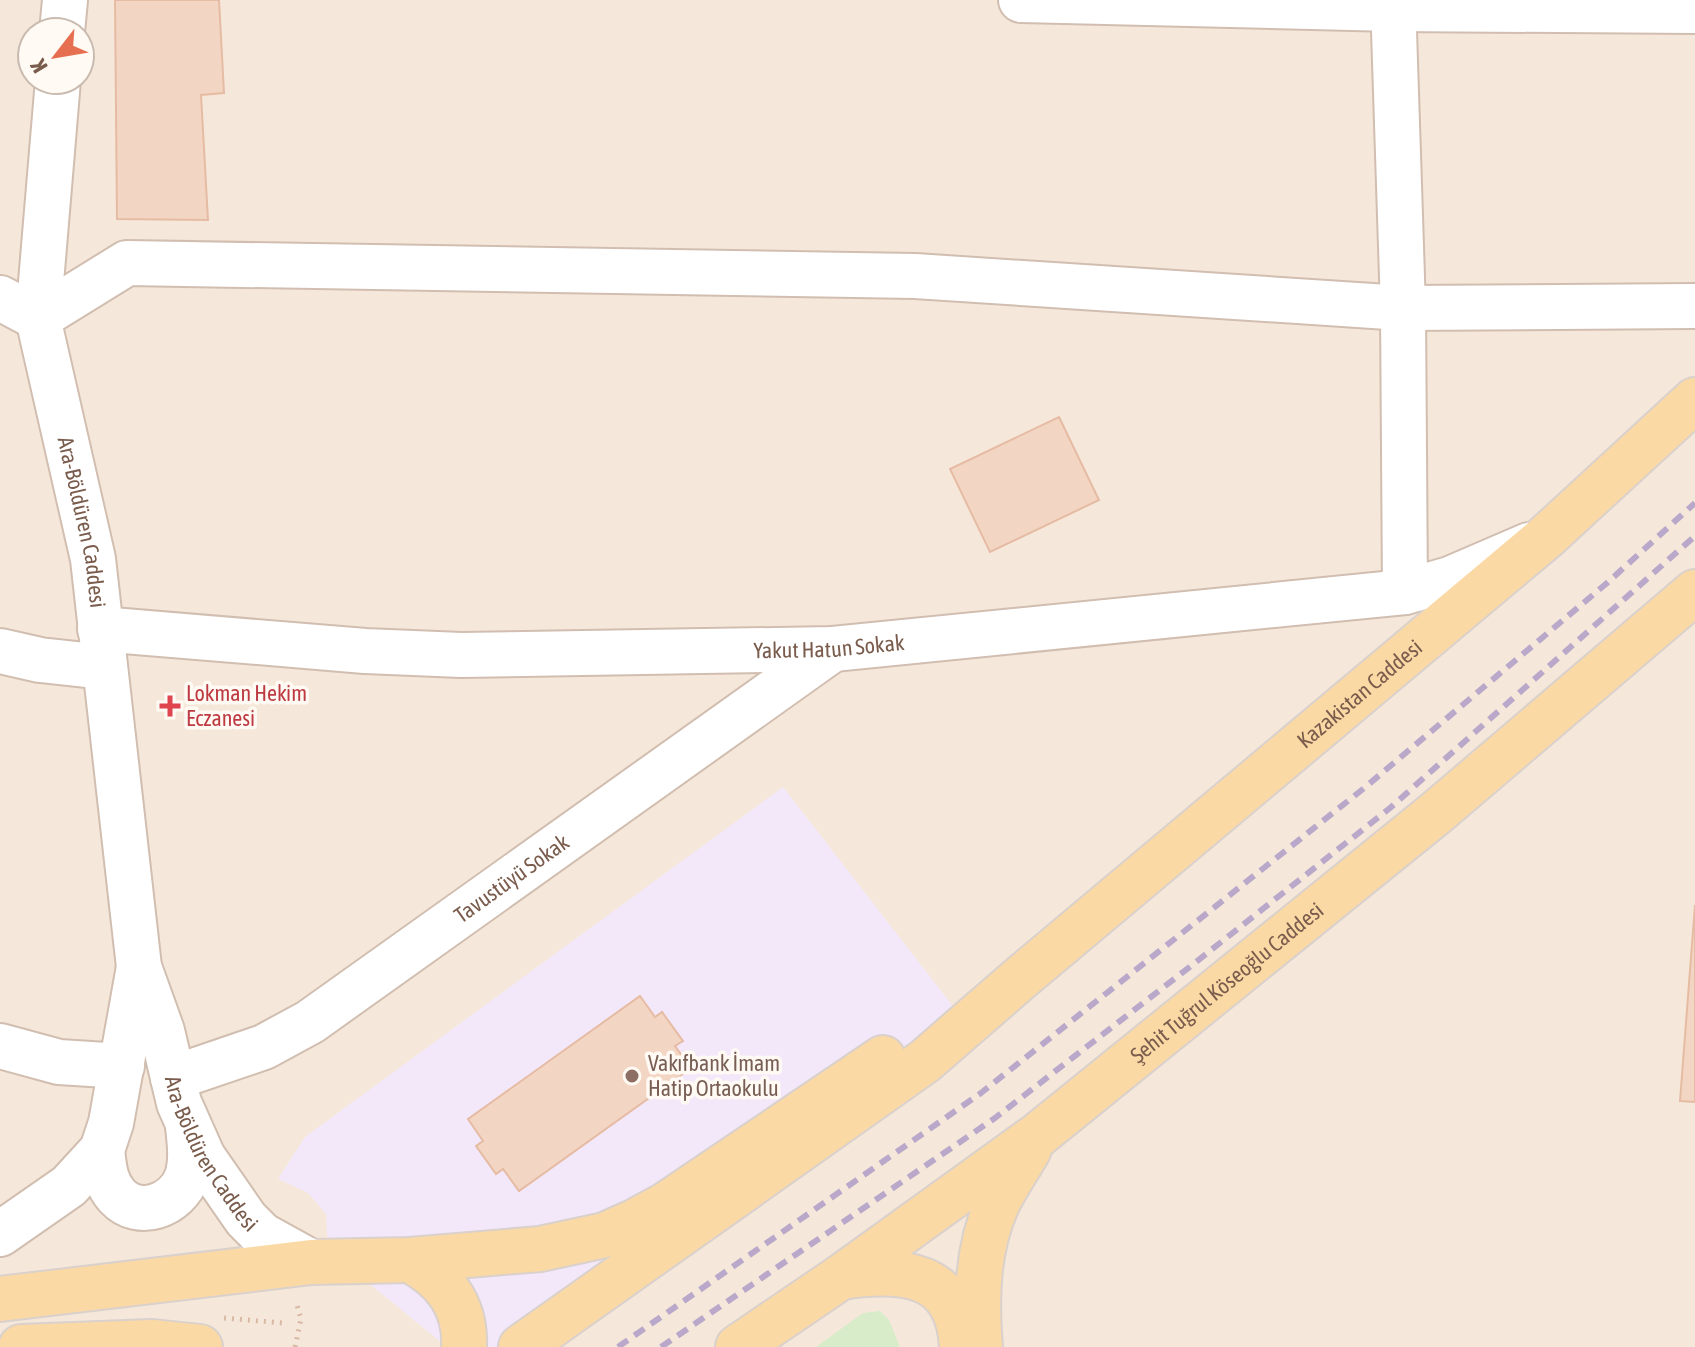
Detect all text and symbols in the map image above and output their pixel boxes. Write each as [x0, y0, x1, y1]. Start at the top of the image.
north arrow [16, 16, 96, 96]
text: K [25, 55, 53, 78]
street label: Ara-Böldüren Caddesi [52, 434, 111, 609]
street label: Yakut Hatun Sokak [753, 629, 906, 663]
street label: Kazakistan Caddesi [1292, 634, 1427, 753]
place label: Lokman Hekim Eczanesi [186, 680, 307, 731]
marker: Lokman Hekim Eczanesi [161, 697, 179, 715]
street label: Tavustüyü Sokak [449, 828, 574, 928]
street label: Şehit Tuğrul Köseoğlu Caddesi [1125, 897, 1328, 1068]
place label: Vakıfbank İmam Hatip Ortaokulu [648, 1050, 780, 1101]
marker: Vakıfbank İmam Hatip Ortaokulu [623, 1067, 641, 1085]
street label: Ara-Böldüren Caddesi [160, 1073, 264, 1237]

